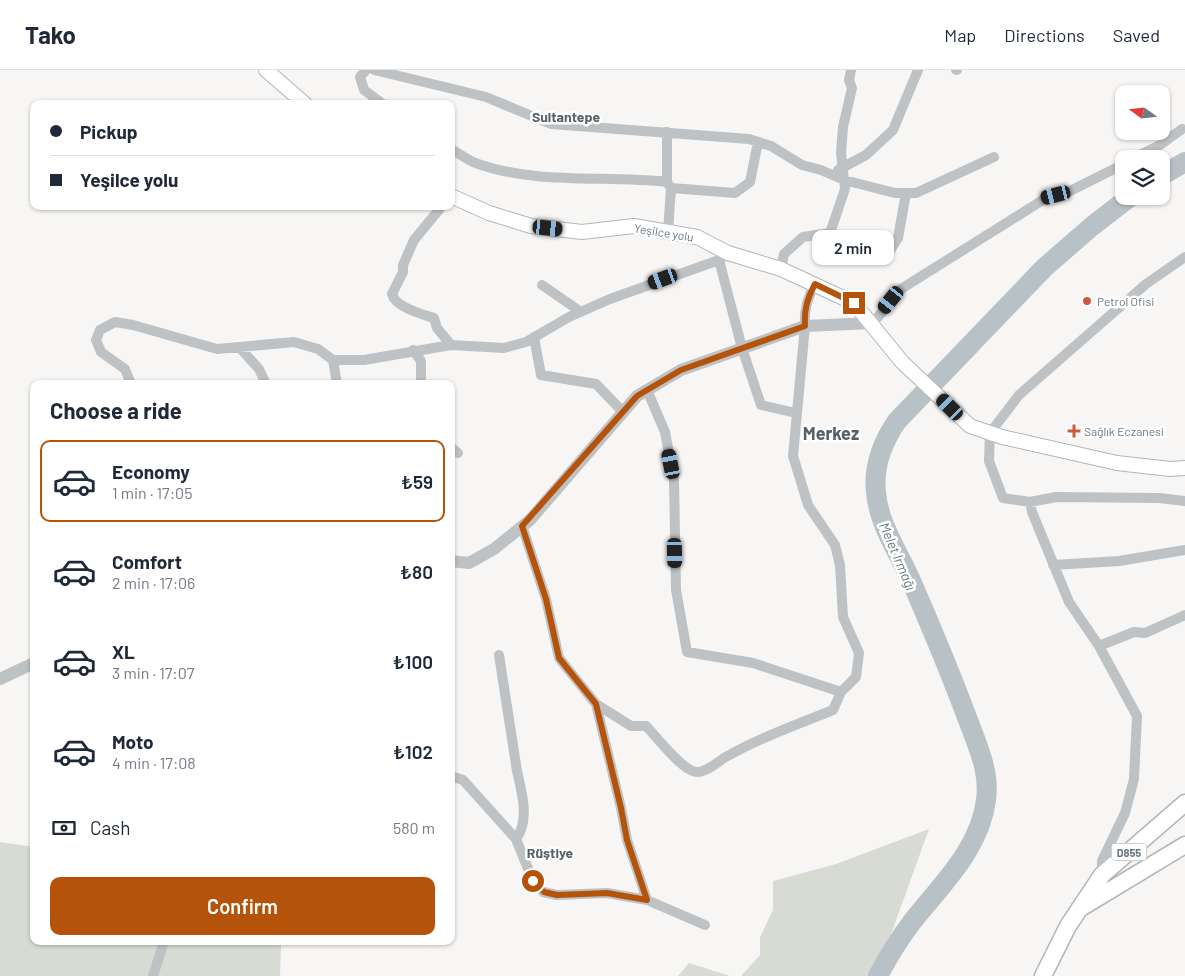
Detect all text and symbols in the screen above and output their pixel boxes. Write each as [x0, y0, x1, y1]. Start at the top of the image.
text: Tako [25, 20, 76, 49]
text: Map [944, 24, 976, 46]
text: Directions [1004, 24, 1085, 46]
text: Saved [1113, 24, 1160, 46]
north arrow [1115, 85, 1170, 140]
map controls [1115, 85, 1170, 205]
district label: Sultantepe [532, 108, 600, 125]
text: Pickup [80, 120, 138, 143]
button: layers [1115, 150, 1170, 205]
text: Yeşilce yolu [80, 168, 178, 191]
car [1039, 184, 1072, 206]
car [532, 219, 563, 237]
street label: Yeşilce yolu [633, 220, 695, 244]
callout: 2 min [813, 230, 895, 266]
text: 2 min [834, 238, 872, 257]
car [646, 267, 679, 291]
car [875, 284, 906, 316]
route end [843, 292, 865, 314]
place label: Petrol Ofisi [1097, 294, 1154, 308]
marker: Petrol Ofisi [1081, 295, 1093, 307]
car [934, 391, 965, 423]
text: Choose a ride [50, 397, 182, 423]
district label: Merkez [803, 422, 859, 444]
place label: Sağlık Eczanesi [1084, 424, 1164, 438]
marker: Sağlık Eczanesi [1068, 425, 1080, 437]
car [660, 448, 681, 480]
icon: car [52, 459, 97, 504]
text: Economy [112, 460, 190, 483]
text: ₺59 [401, 470, 433, 493]
text: 1 min · 17:05 [112, 483, 192, 502]
water label: Melet Irmağı [876, 519, 920, 593]
car [667, 538, 682, 568]
icon: car [52, 549, 97, 594]
text: Comfort [112, 550, 182, 573]
text: ₺80 [400, 560, 433, 583]
text: 2 min · 17:06 [112, 573, 195, 592]
icon: car [52, 639, 97, 684]
text: XL [112, 640, 135, 663]
text: ₺100 [392, 650, 433, 673]
text: 3 min · 17:07 [112, 663, 194, 682]
icon: car [52, 729, 97, 774]
text: Moto [112, 730, 154, 753]
text: ₺102 [393, 740, 433, 763]
text: 4 min · 17:08 [112, 753, 196, 772]
icon: cash [50, 814, 78, 842]
text: Cash [90, 816, 131, 839]
text: 580 m [393, 818, 435, 837]
district label: Rüştiye [527, 844, 574, 861]
road number: D855 [1112, 844, 1146, 860]
route start [522, 870, 544, 892]
button: Confirm [50, 877, 435, 935]

